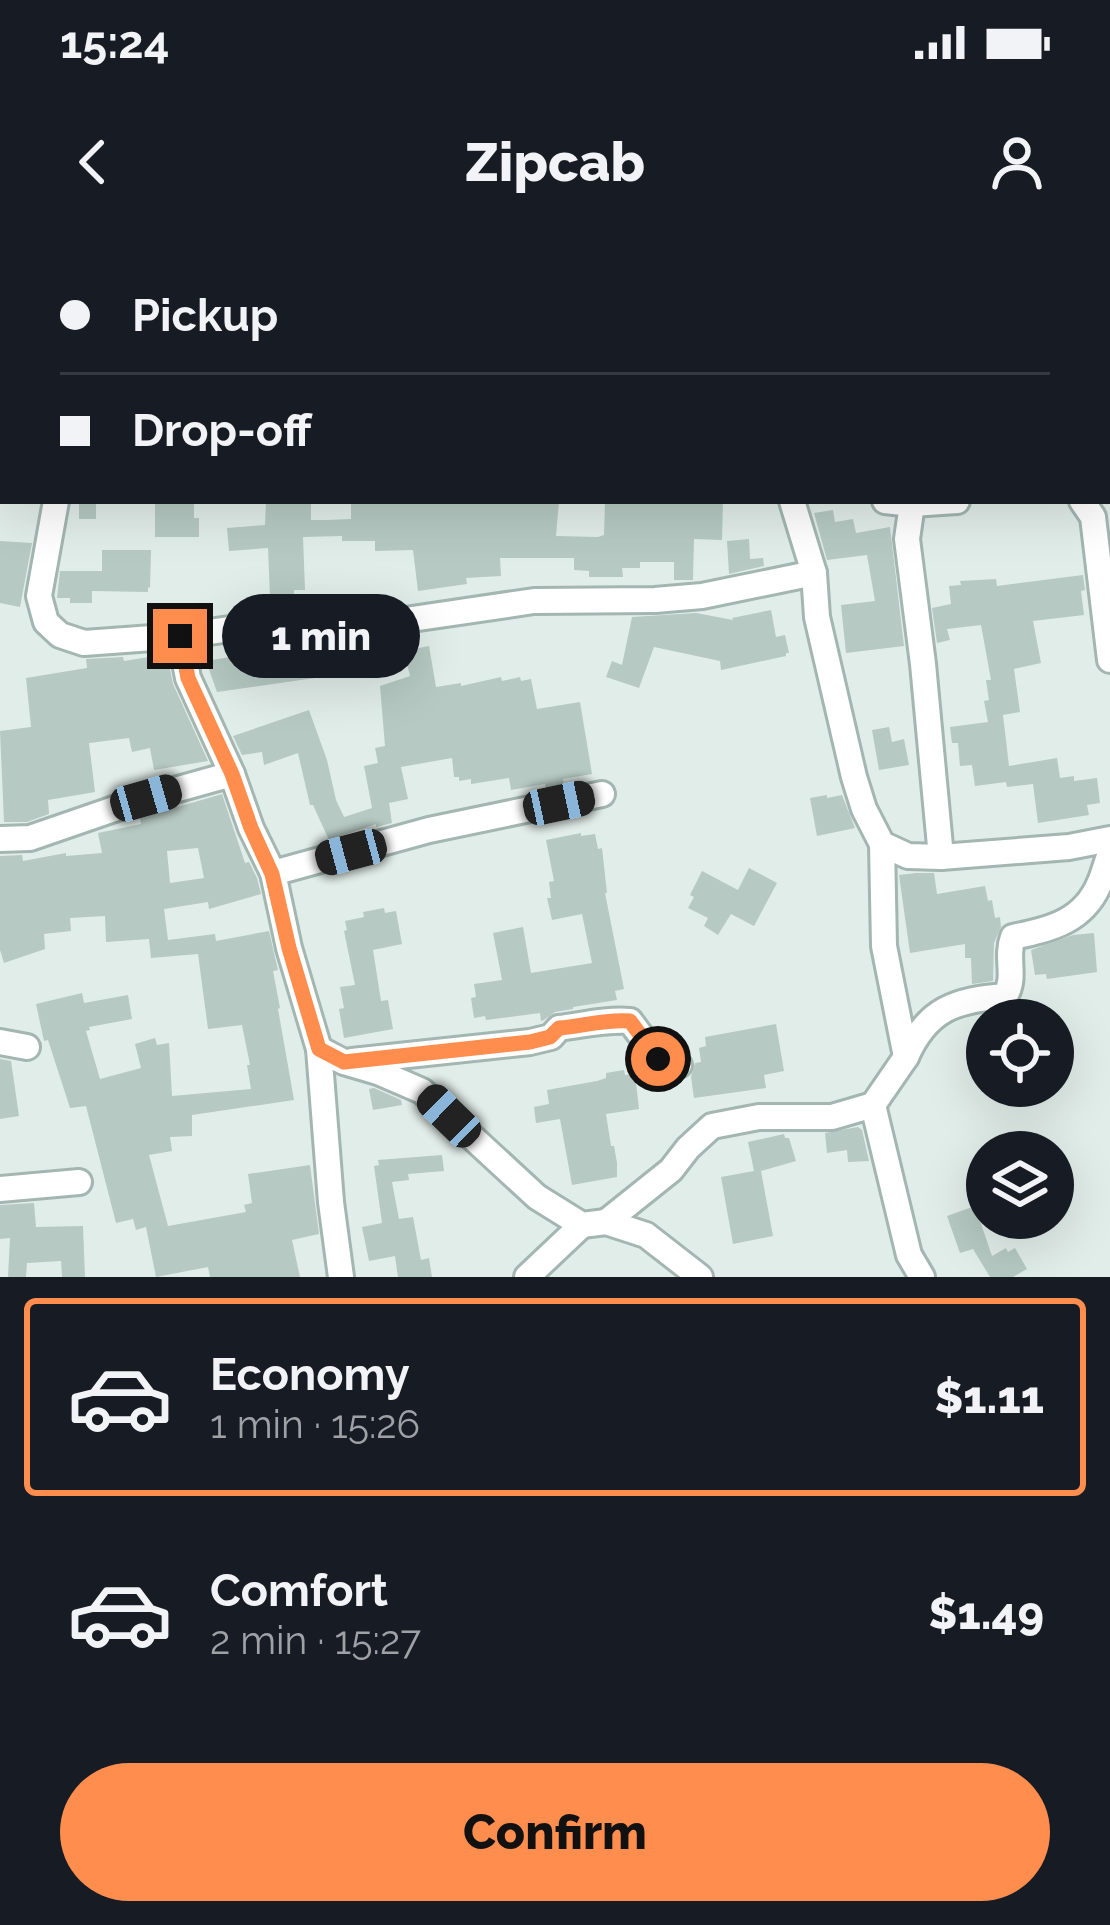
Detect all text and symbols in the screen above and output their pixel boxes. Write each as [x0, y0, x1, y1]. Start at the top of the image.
text: 15:24 [60, 16, 169, 69]
icon: back [60, 129, 126, 195]
icon: person [984, 129, 1050, 195]
text: Zipcab [465, 130, 645, 194]
text: Pickup [132, 289, 278, 342]
text: Drop-off [132, 404, 312, 457]
callout: 1 min [222, 594, 420, 678]
route end [153, 609, 207, 663]
text: 1 min [271, 613, 371, 659]
car [106, 771, 186, 825]
car [520, 778, 598, 828]
car [312, 825, 390, 879]
map controls [966, 999, 1074, 1239]
button: locate [966, 999, 1074, 1107]
route start [631, 1032, 685, 1086]
car [411, 1078, 487, 1154]
button: layers [966, 1131, 1074, 1239]
icon: car [66, 1343, 174, 1451]
text: Economy [210, 1348, 410, 1401]
text: $1.11 [934, 1371, 1044, 1424]
text: 1 min · 15:26 [210, 1401, 420, 1447]
icon: car [66, 1559, 174, 1667]
text: Comfort [210, 1564, 388, 1617]
text: $1.49 [929, 1587, 1044, 1640]
text: 2 min · 15:27 [210, 1617, 421, 1663]
button: Confirm [60, 1763, 1050, 1901]

